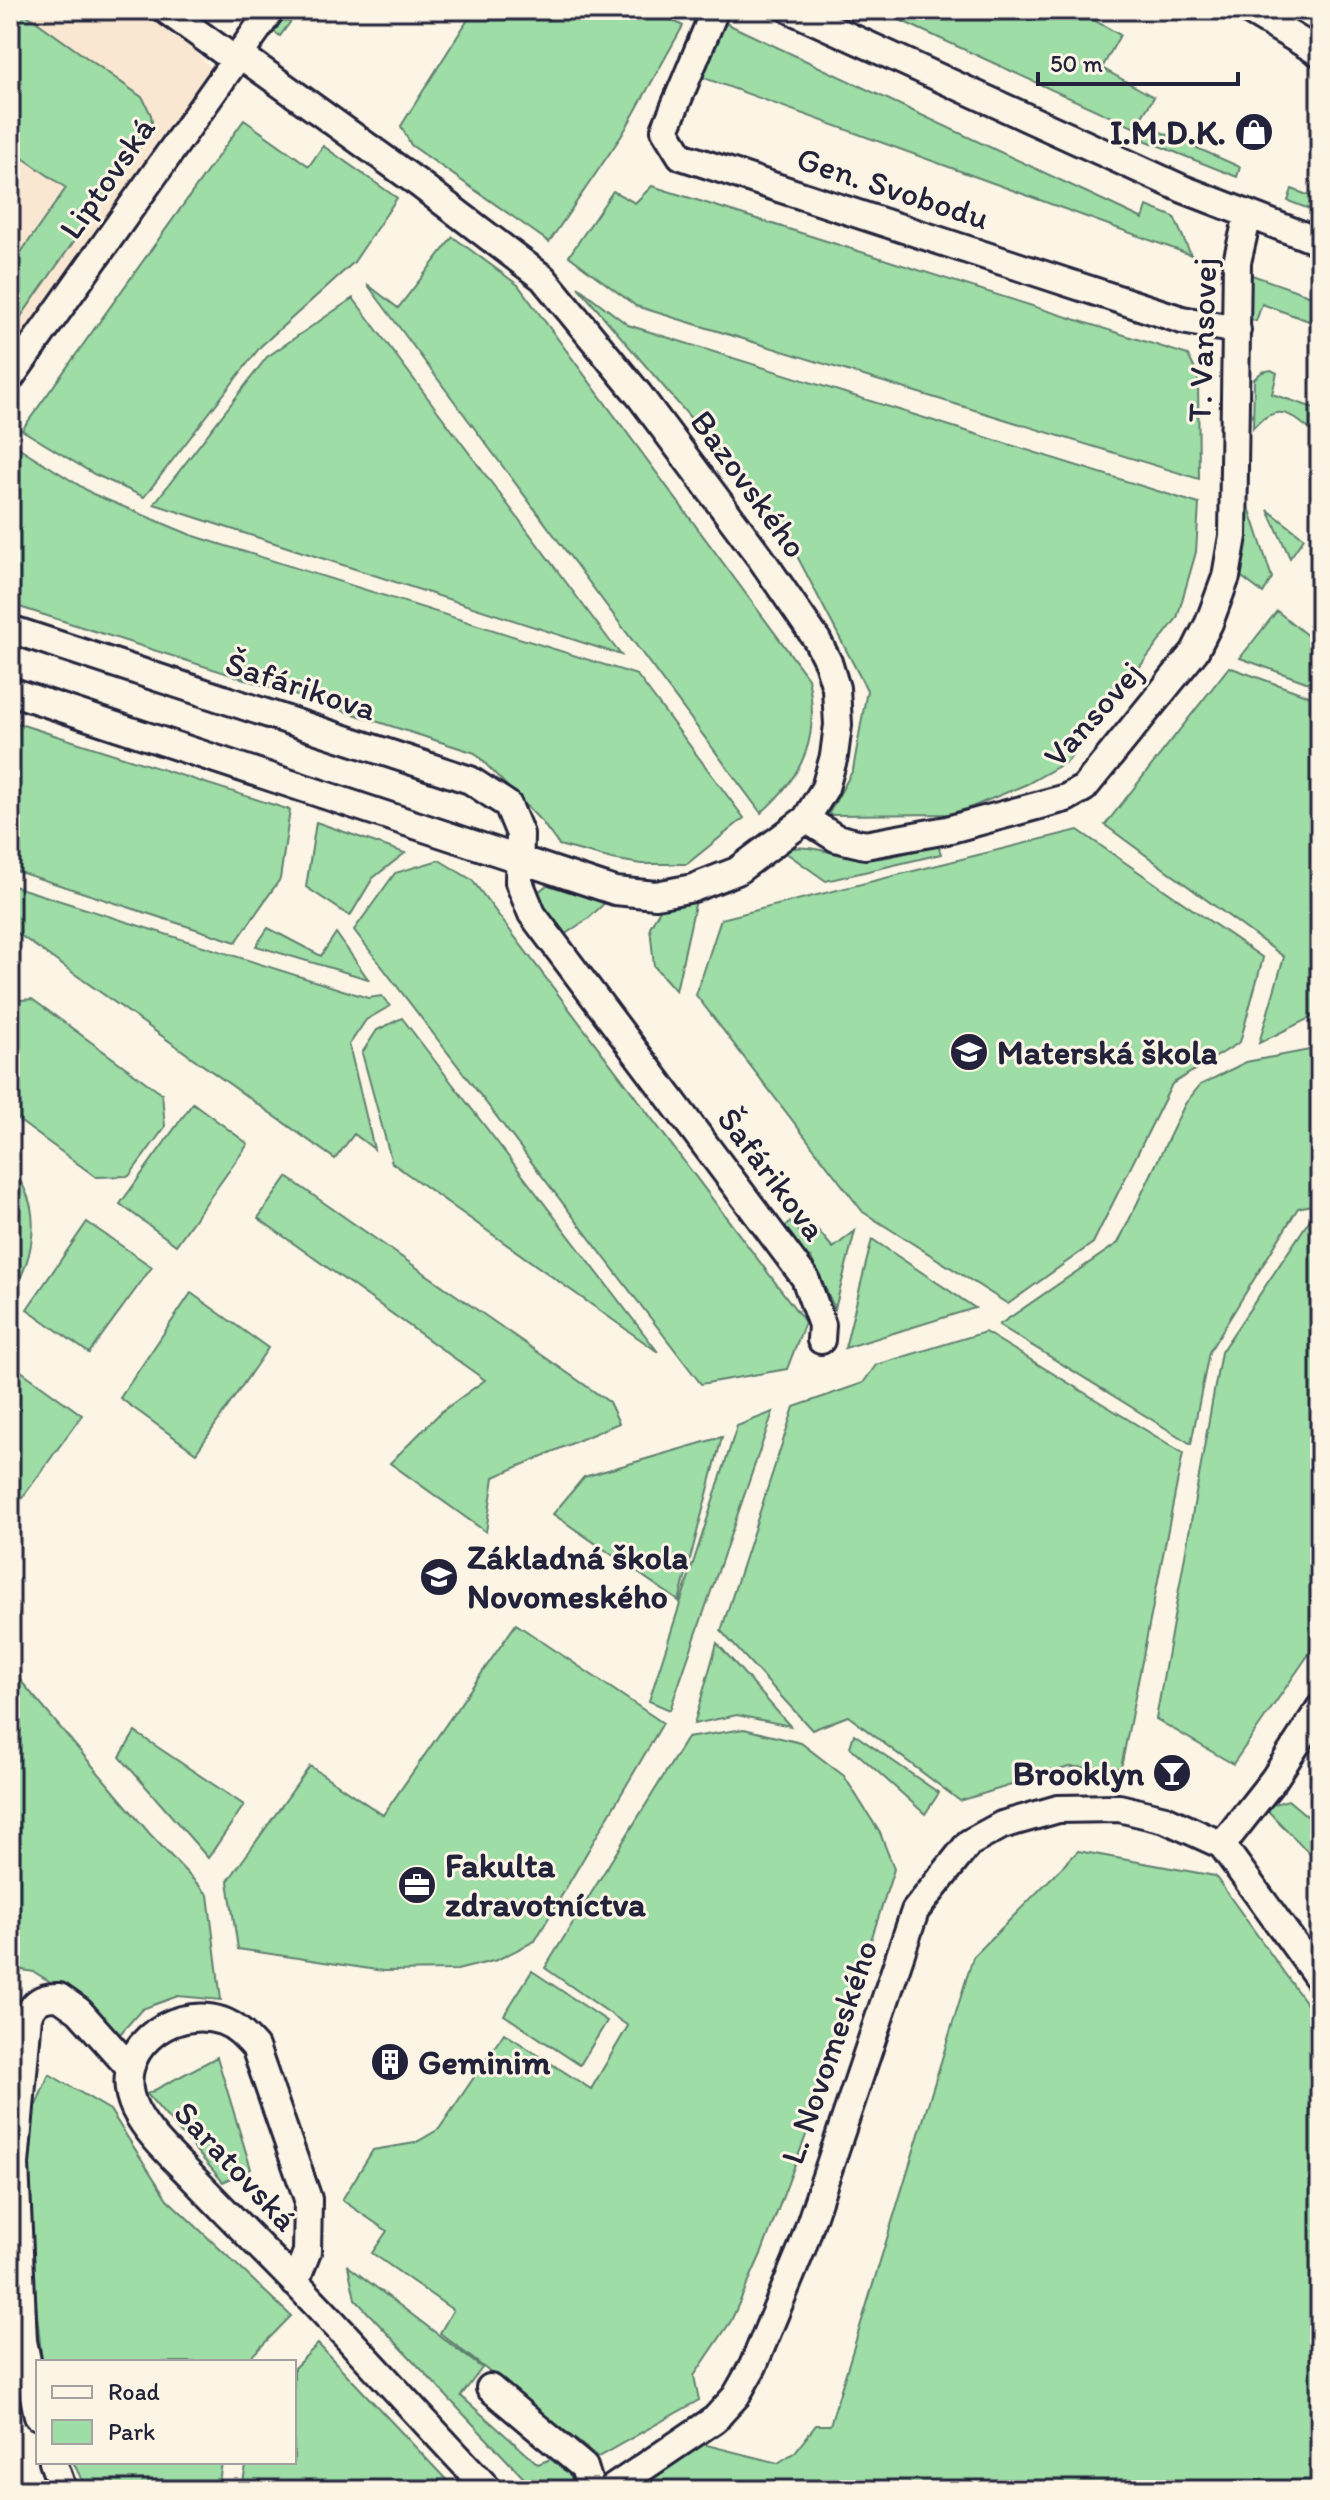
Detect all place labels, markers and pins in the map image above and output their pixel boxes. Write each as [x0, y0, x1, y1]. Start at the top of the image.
shop icon: I.M.D.K. [1233, 111, 1275, 153]
place label: I.M.D.K. [1110, 112, 1226, 153]
school or university icon: Materská škola [948, 1031, 990, 1073]
place label: Materská škola [997, 1032, 1218, 1073]
place label: Základná škola Novomeského [467, 1537, 689, 1617]
school or university icon: Základná škola Novomeského [418, 1556, 460, 1598]
bar icon: Brooklyn [1151, 1752, 1193, 1794]
place label: Brooklyn [1013, 1753, 1145, 1794]
place label: Fakulta zdravotníctva [445, 1845, 646, 1925]
office icon: Fakulta zdravotníctva [396, 1864, 438, 1906]
building icon: Geminim [369, 2041, 411, 2083]
place label: Geminim [418, 2042, 551, 2083]

